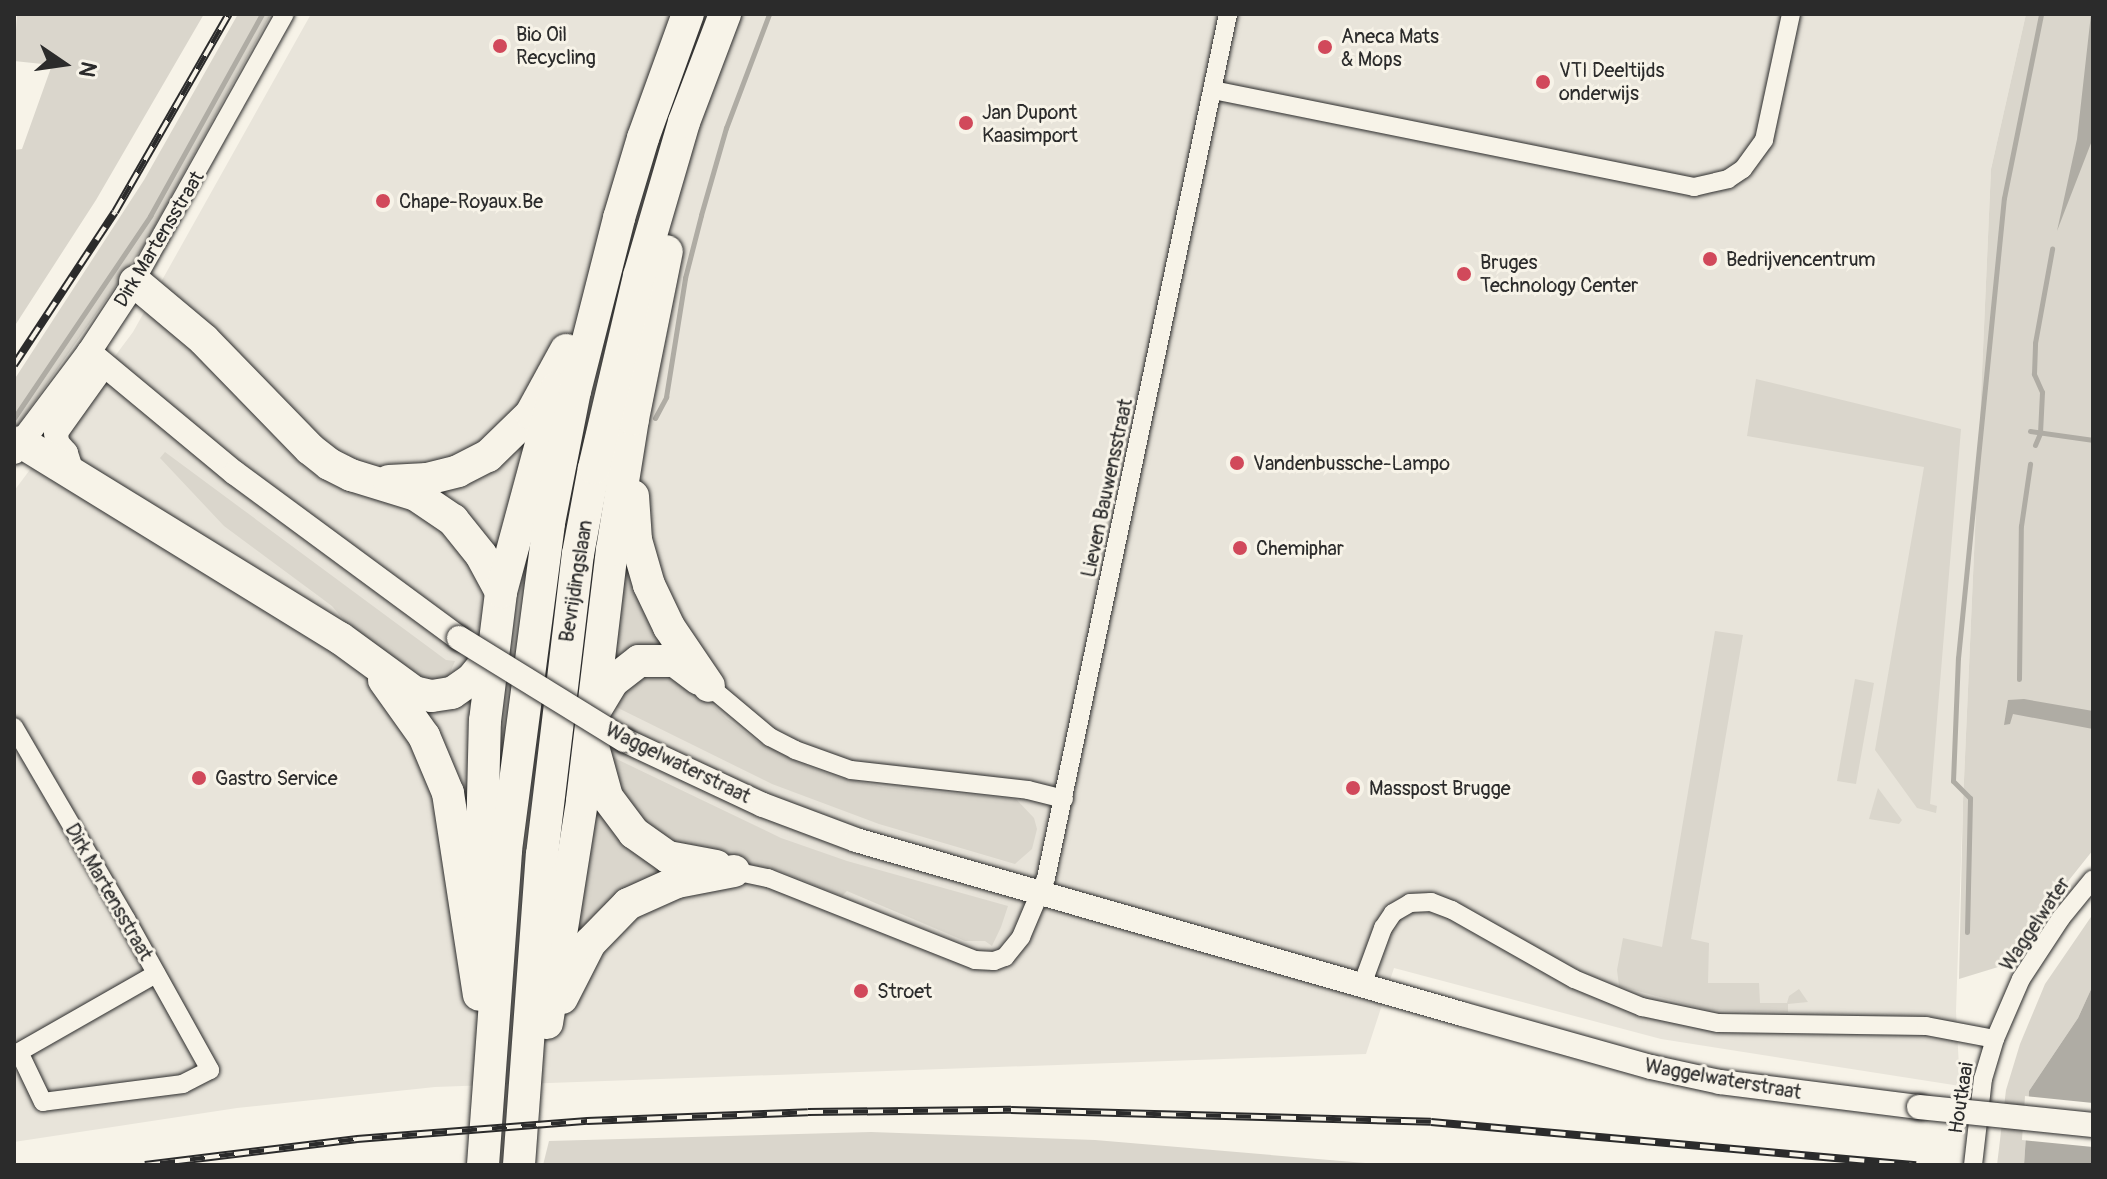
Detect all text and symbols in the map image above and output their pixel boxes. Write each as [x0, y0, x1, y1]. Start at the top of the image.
place label: Bio Oil Recycling [516, 22, 596, 69]
north arrow [24, 24, 104, 104]
place label: Aneca Mats & Mops [1341, 24, 1439, 71]
marker: Bio Oil Recycling [491, 37, 509, 55]
marker: Aneca Mats & Mops [1316, 38, 1334, 56]
place label: VTI Deeltijds onderwijs [1559, 58, 1664, 105]
text: N [72, 59, 103, 80]
marker: VTI Deeltijds onderwijs [1534, 73, 1552, 91]
place label: Jan Dupont Kaasimport [982, 100, 1078, 147]
marker: Jan Dupont Kaasimport [957, 114, 975, 132]
street label: Dirk Martensstraat [109, 167, 209, 311]
place label: Chape-Royaux.Be [399, 189, 543, 213]
marker: Chape-Royaux.Be [374, 192, 392, 210]
place label: Bedrijvencentrum [1726, 247, 1876, 271]
place label: Bruges Technology Center [1480, 250, 1638, 297]
marker: Bedrijvencentrum [1701, 250, 1719, 268]
marker: Bruges Technology Center [1455, 265, 1473, 283]
street label: Lieven Bauwensstraat [1076, 396, 1138, 580]
place label: Vandenbussche-Lampo [1253, 451, 1450, 475]
marker: Vandenbussche-Lampo [1228, 454, 1246, 472]
street label: Bevrijdingslaan [554, 518, 598, 644]
place label: Chemiphar [1256, 536, 1344, 560]
marker: Chemiphar [1231, 539, 1249, 557]
street label: Waggelwaterstraat [601, 717, 755, 809]
place label: Gastro Service [215, 766, 338, 790]
marker: Gastro Service [190, 769, 208, 787]
place label: Masspost Brugge [1369, 776, 1511, 800]
marker: Masspost Brugge [1344, 779, 1362, 797]
street label: Dirk Martensstraat [60, 819, 158, 965]
street label: Waggelwater [1995, 872, 2075, 976]
place label: Stroet [877, 979, 932, 1003]
marker: Stroet [852, 982, 870, 1000]
street label: Waggelwaterstraat [1643, 1053, 1803, 1105]
street label: Houtkaai [1944, 1061, 1978, 1135]

